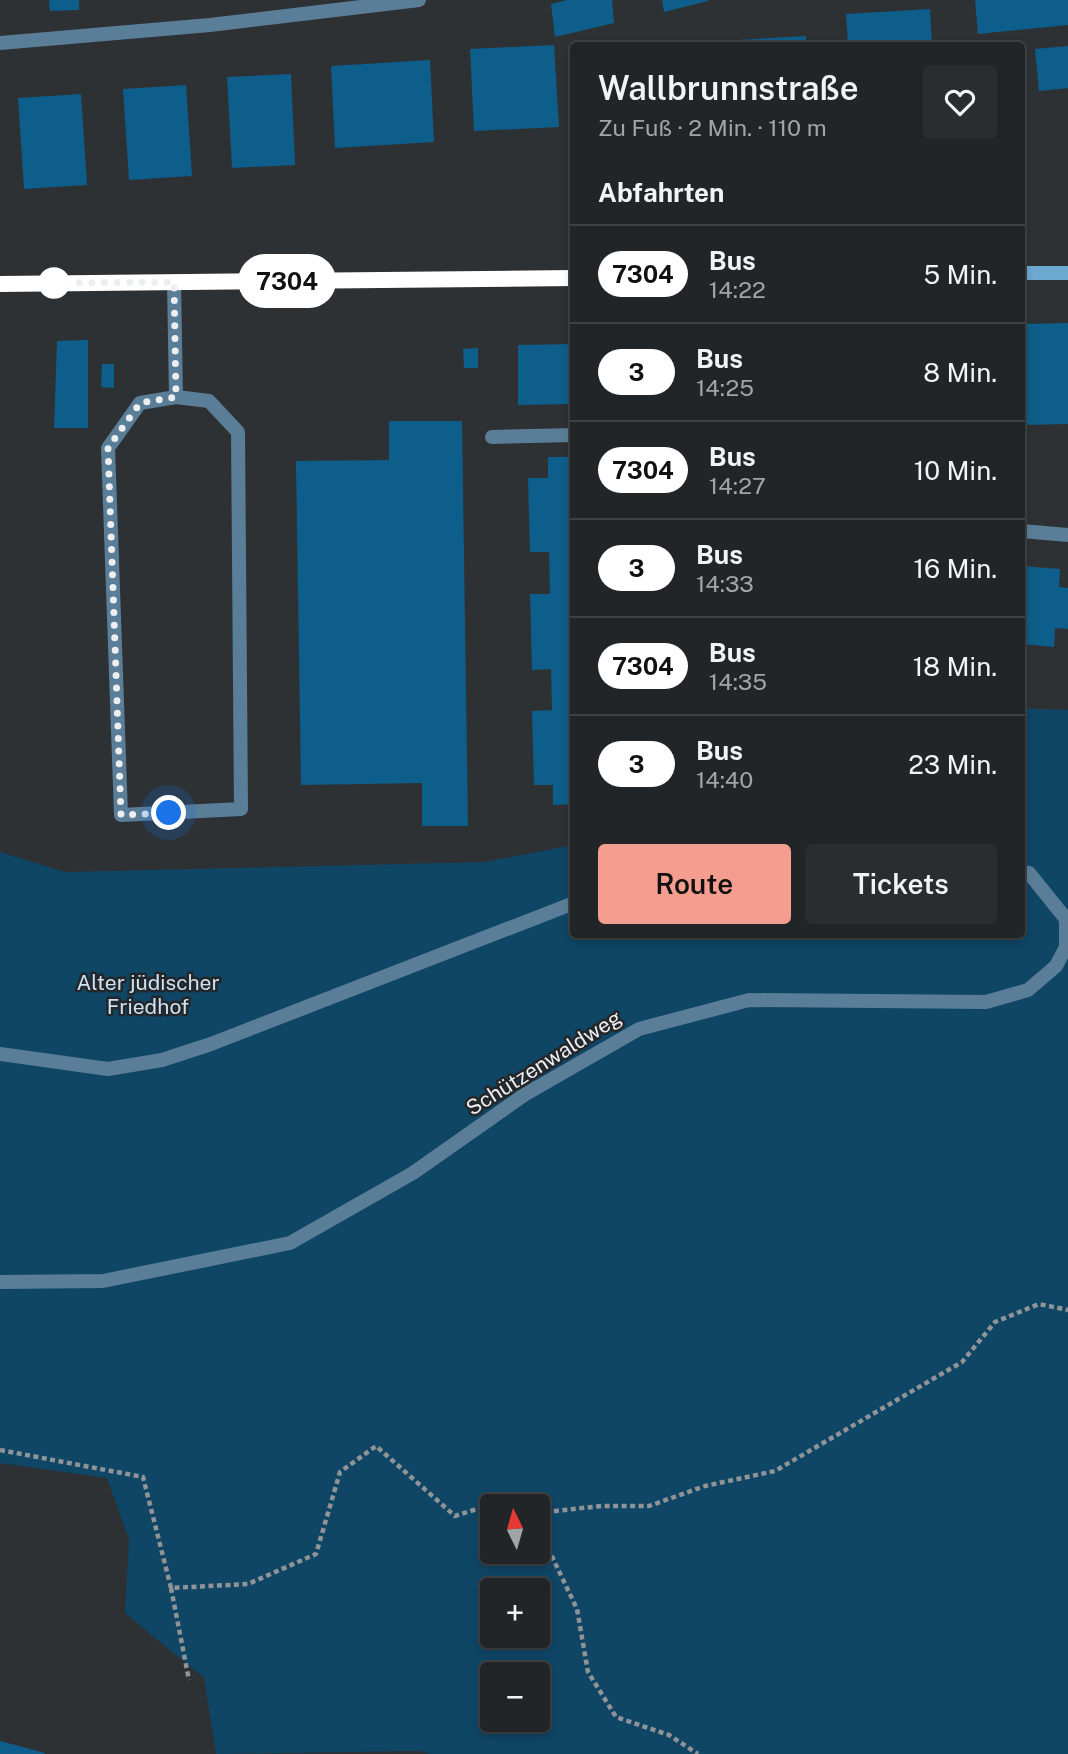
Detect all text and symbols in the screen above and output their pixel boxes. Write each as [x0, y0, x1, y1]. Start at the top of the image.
button: heart [923, 65, 997, 139]
text: Wallbrunnstraße [598, 69, 859, 107]
text: Zu Fuß · 2 Min. · 110 m [598, 114, 827, 141]
text: Abfahrten [598, 177, 724, 208]
text: Bus [709, 245, 756, 276]
line badge: 7304 [238, 258, 336, 304]
text: 5 Min. [924, 259, 997, 290]
text: 7304 [612, 260, 674, 288]
text: 7304 [256, 267, 318, 295]
unlabelled marker [39, 268, 69, 298]
text: 14:22 [709, 276, 766, 303]
text: Bus [696, 343, 743, 374]
text: 8 Min. [923, 357, 997, 388]
text: 3 [629, 358, 644, 386]
text: 14:25 [696, 374, 754, 401]
text: Bus [709, 441, 756, 472]
text: 10 Min. [914, 455, 997, 486]
text: 7304 [612, 456, 674, 484]
text: 14:27 [709, 472, 766, 499]
text: Bus [696, 539, 743, 570]
text: 16 Min. [913, 553, 997, 584]
text: 3 [629, 554, 644, 582]
text: 14:33 [696, 570, 754, 597]
text: Bus [709, 637, 756, 668]
text: 18 Min. [913, 651, 997, 682]
text: 7304 [612, 652, 674, 680]
text: 14:35 [709, 668, 767, 695]
text: Bus [696, 735, 743, 766]
text: 23 Min. [908, 749, 997, 780]
text: 3 [629, 750, 644, 778]
text: 14:40 [696, 766, 753, 793]
your location [151, 795, 186, 830]
button: Route [598, 844, 791, 924]
button: Tickets [805, 844, 997, 924]
park label: Alter jüdischer Friedhof [76, 970, 220, 1019]
street label: Schützenwaldweg [461, 1005, 626, 1121]
north arrow [480, 1494, 550, 1564]
map controls [480, 1494, 550, 1732]
button: + [480, 1578, 550, 1648]
button: − [480, 1662, 550, 1732]

